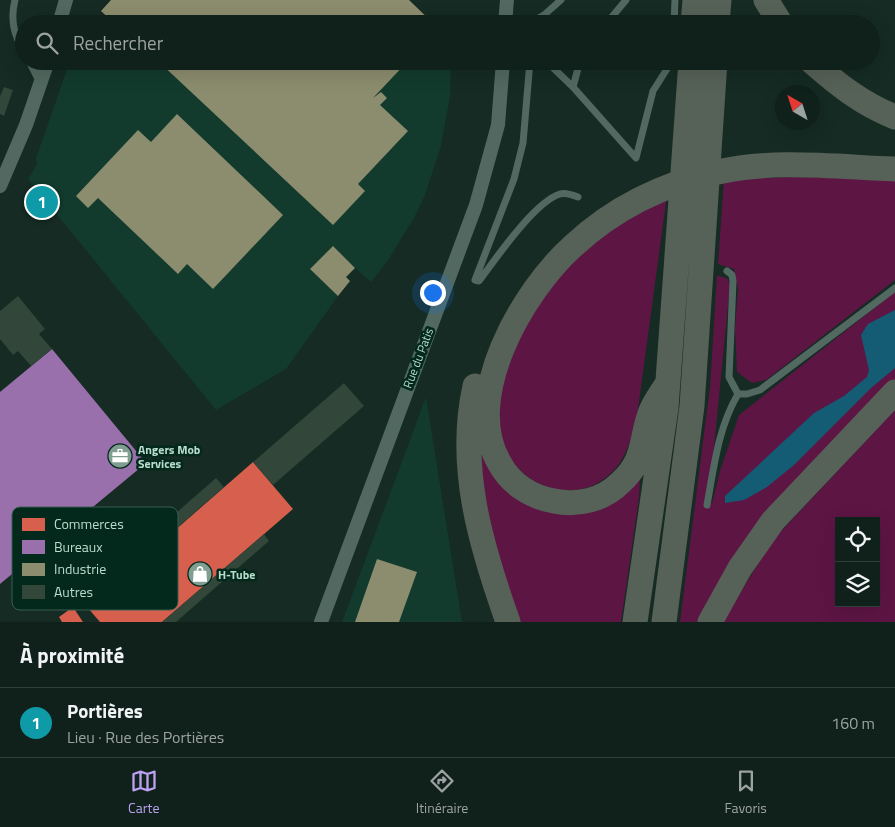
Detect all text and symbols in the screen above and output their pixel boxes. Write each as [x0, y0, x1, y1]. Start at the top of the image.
search box [15, 15, 880, 70]
text: Rechercher [73, 28, 163, 57]
icon: search [33, 29, 61, 57]
north arrow [775, 85, 820, 130]
pin: 1 [26, 183, 58, 221]
your location [420, 280, 446, 306]
street label: Rue du Patis [398, 325, 438, 391]
place label: Angers Mob Services [138, 440, 201, 473]
office icon: Angers Mob Services [107, 443, 133, 469]
legend [12, 507, 178, 610]
text: Commerces [54, 513, 124, 534]
map controls [835, 517, 880, 607]
button: locate [835, 517, 880, 562]
text: Bureaux [54, 536, 103, 557]
text: Industrie [54, 558, 106, 579]
shop icon: H-Tube [187, 561, 213, 587]
button: layers [835, 562, 880, 607]
place label: H-Tube [218, 565, 255, 584]
text: Autres [54, 581, 93, 602]
text: À proximité [20, 639, 124, 671]
text: Portières [67, 696, 143, 725]
text: 1 [32, 711, 40, 735]
text: 160 m [831, 711, 875, 735]
text: Lieu · Rue des Portières [67, 725, 224, 749]
tab: Carte [128, 767, 160, 818]
tab: Itinéraire [416, 767, 468, 818]
tab: Favoris [725, 767, 767, 818]

